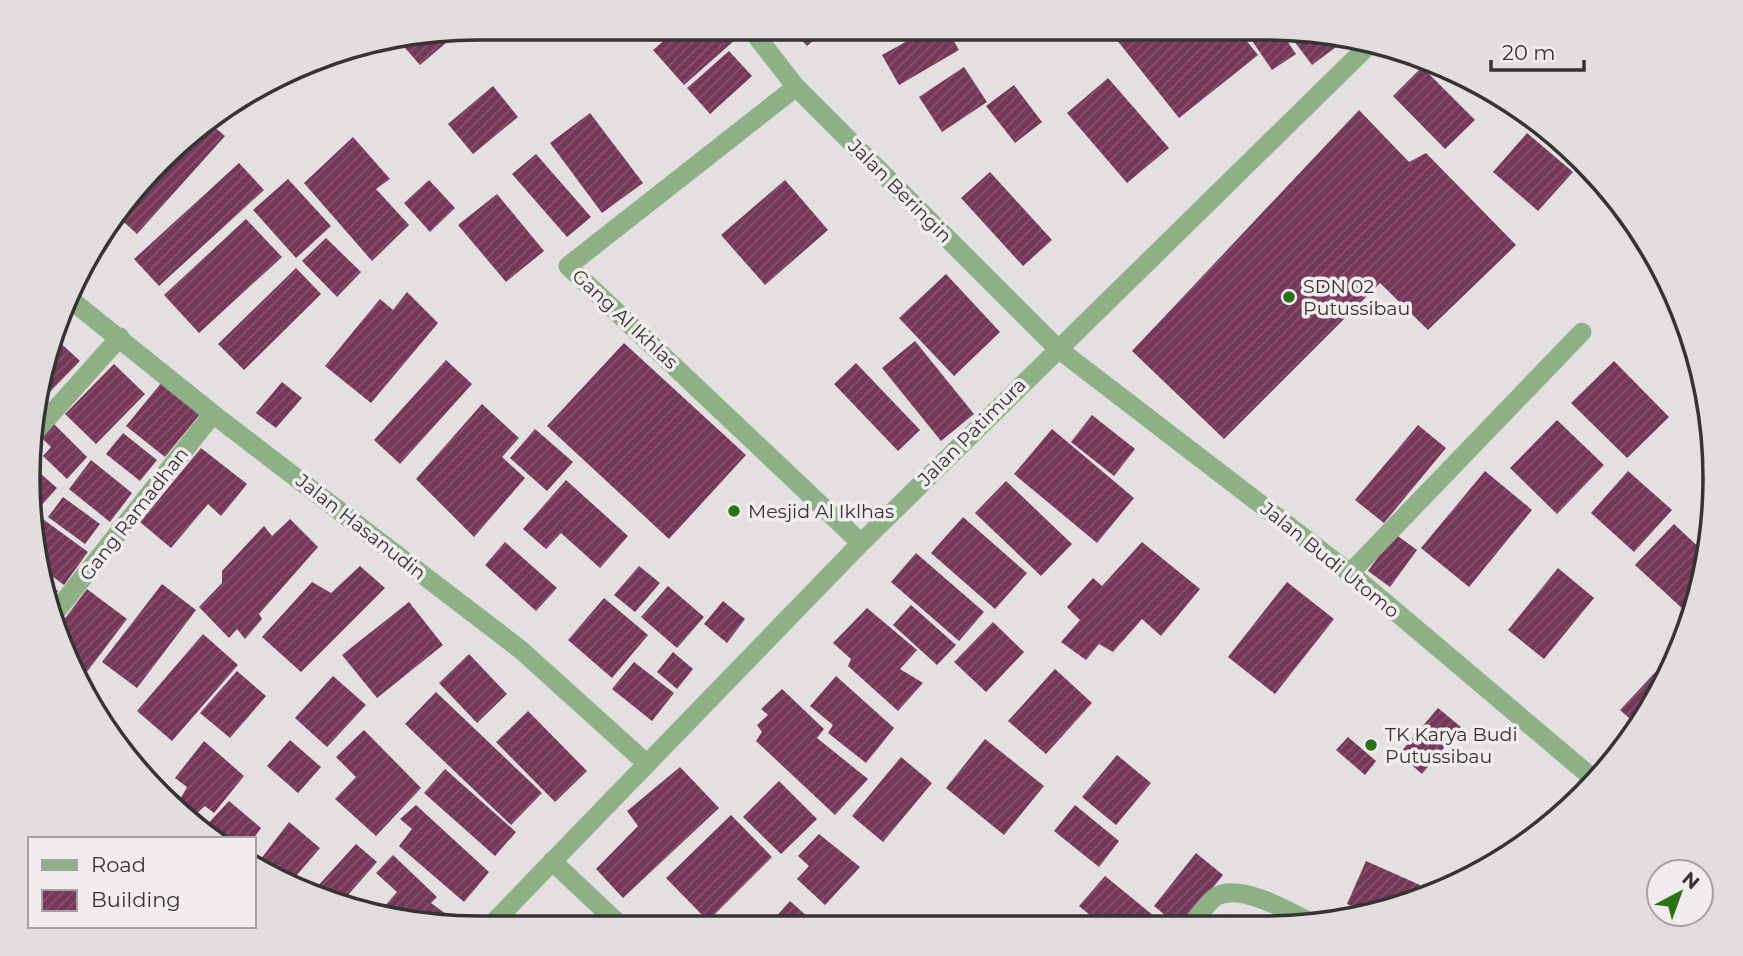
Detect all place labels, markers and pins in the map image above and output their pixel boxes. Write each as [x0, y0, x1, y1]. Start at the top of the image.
place label: SDN 02 Putussibau [1303, 275, 1410, 320]
marker: SDN 02 Putussibau [1281, 289, 1297, 305]
place label: Mesjid Al Iklhas [748, 500, 894, 523]
marker: Mesjid Al Iklhas [726, 503, 742, 519]
place label: TK Karya Budi Putussibau [1385, 723, 1518, 768]
marker: TK Karya Budi Putussibau [1363, 737, 1379, 753]

